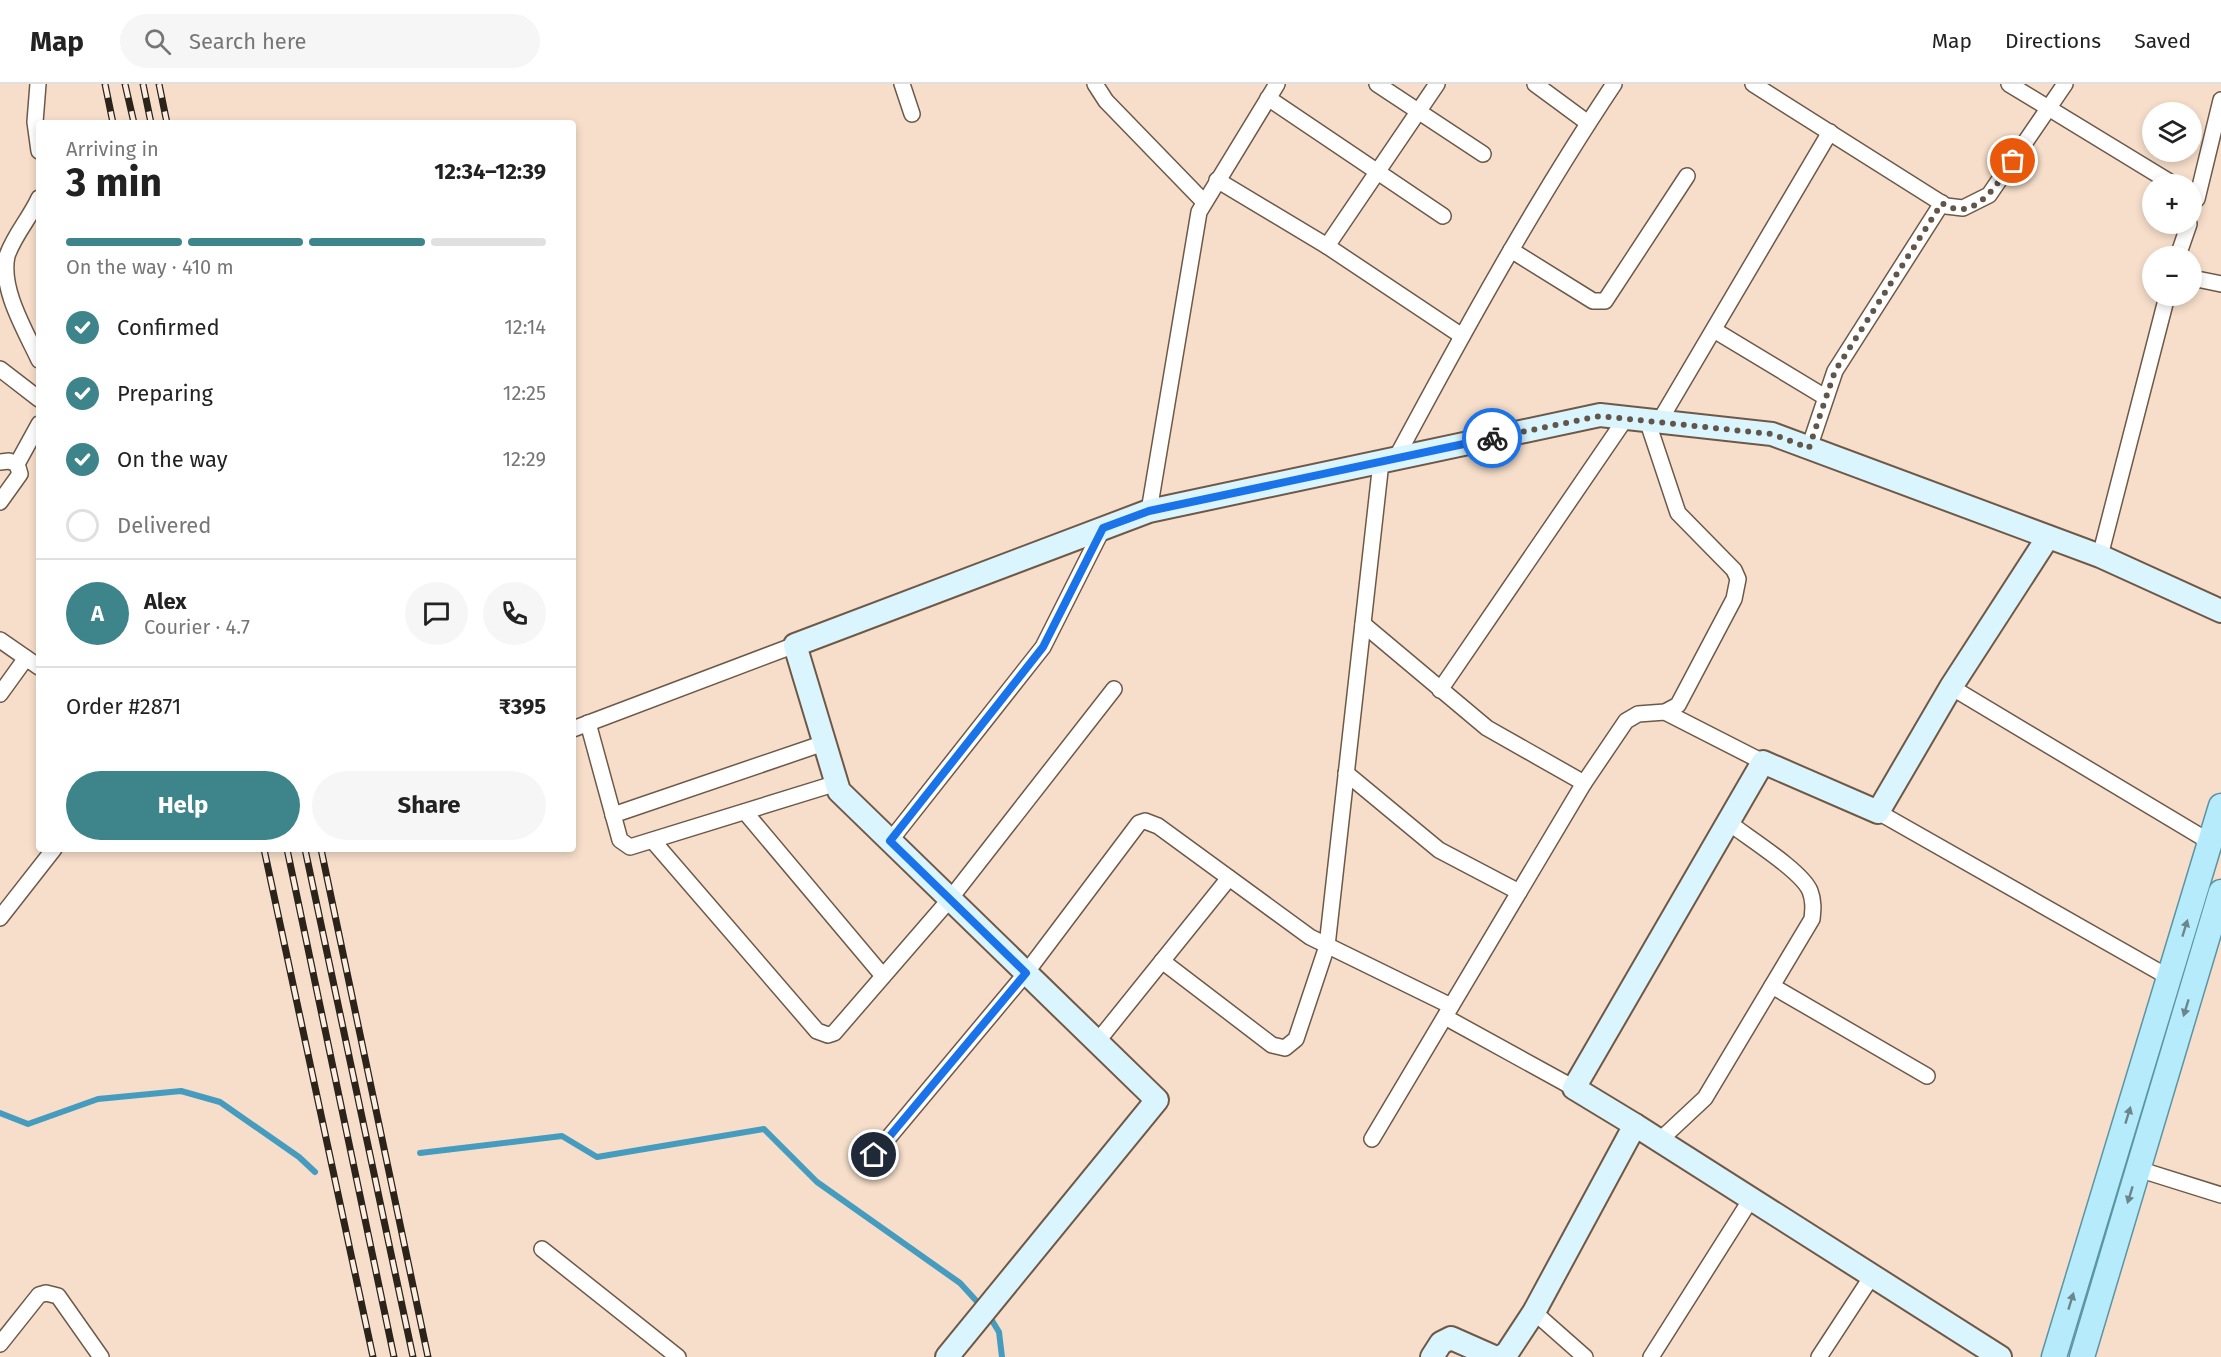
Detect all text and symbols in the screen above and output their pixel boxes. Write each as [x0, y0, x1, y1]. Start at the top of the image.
search box [120, 14, 540, 68]
text: Map [30, 25, 84, 58]
icon: search [141, 25, 174, 58]
text: Search here [189, 28, 307, 55]
text: Map [1932, 28, 1972, 54]
text: Directions [2005, 28, 2101, 54]
text: Saved [2134, 28, 2191, 54]
map controls [2142, 102, 2202, 306]
button: layers [2142, 102, 2202, 162]
pin [1987, 135, 2038, 186]
text: Arriving in [66, 137, 159, 161]
icon: bag [1996, 144, 2029, 177]
text: 12:34–12:39 [434, 158, 546, 185]
text: 3 min [66, 160, 162, 206]
button: + [2142, 174, 2202, 234]
button: − [2142, 246, 2202, 306]
text: On the way · 410 m [66, 255, 234, 279]
icon: check [66, 311, 99, 344]
text: Confirmed [117, 314, 220, 341]
text: 12:14 [504, 315, 546, 339]
icon: check [66, 377, 99, 410]
text: Preparing [117, 380, 213, 407]
text: 12:25 [503, 381, 546, 405]
courier [1462, 408, 1522, 468]
icon: bike [1476, 422, 1509, 455]
icon: check [66, 443, 99, 476]
text: On the way [117, 446, 228, 473]
text: 12:29 [502, 447, 546, 471]
text: Delivered [117, 512, 212, 539]
button: chat [405, 582, 468, 645]
button: phone [483, 582, 546, 645]
text: Alex [144, 588, 187, 615]
text: A [91, 600, 104, 627]
text: Courier · 4.7 [144, 615, 250, 639]
text: Order #2871 [66, 693, 181, 720]
text: ₹395 [499, 693, 546, 720]
button: Help [66, 771, 300, 840]
button: Share [312, 771, 546, 840]
one-way arrow [2181, 919, 2190, 937]
one-way arrow [2181, 999, 2190, 1017]
one-way arrow [2124, 1106, 2133, 1124]
pin [848, 1129, 899, 1180]
icon: home [857, 1138, 890, 1171]
one-way arrow [2125, 1186, 2135, 1204]
one-way arrow [2067, 1292, 2076, 1310]

